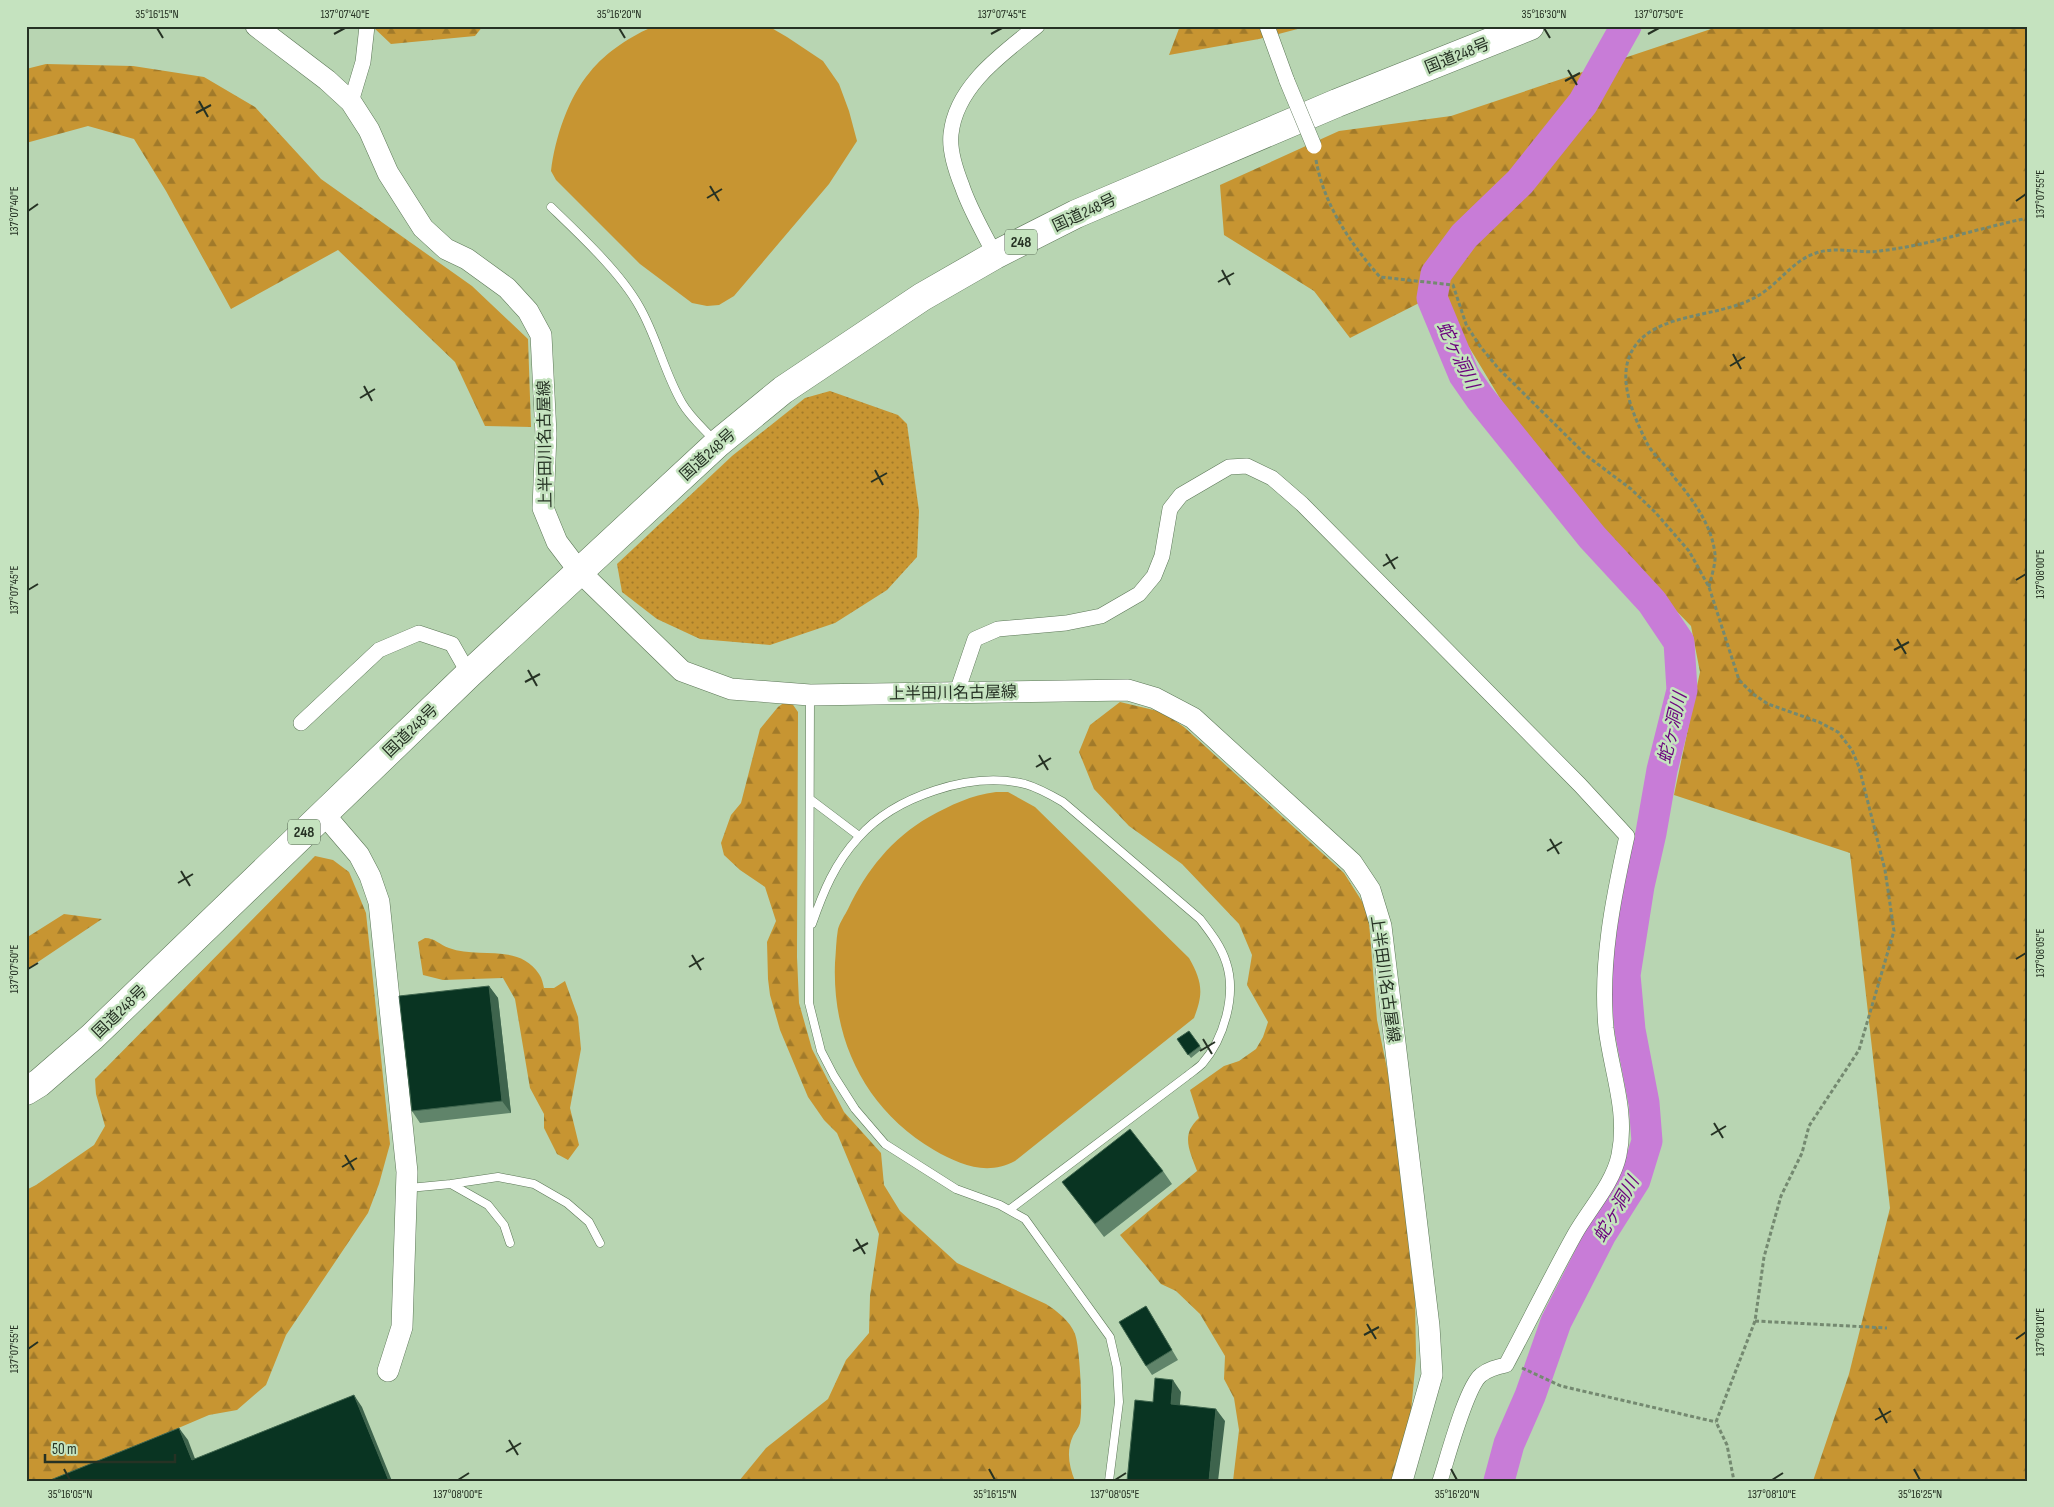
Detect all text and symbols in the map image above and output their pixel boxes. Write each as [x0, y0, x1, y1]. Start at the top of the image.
text: 35°16'15"N [135, 7, 179, 22]
text: 137°07'40"E [320, 7, 370, 22]
text: 35°16'20"N [597, 7, 641, 22]
text: 137°07'45"E [978, 7, 1026, 22]
text: 35°16'30"N [1522, 7, 1566, 22]
text: 137°07'50"E [1634, 7, 1684, 22]
street label: 国道248号 [1422, 35, 1493, 78]
text: 137°07'55"E [2033, 170, 2048, 218]
text: 137°07'40"E [7, 186, 22, 236]
street label: 国道248号 [1050, 190, 1120, 236]
road number: 248 [1005, 230, 1037, 254]
water label: 蛇ヶ洞川 [1432, 318, 1484, 394]
street label: 上半田川名古屋線 [535, 380, 556, 508]
street label: 国道248号 [676, 425, 740, 485]
text: 137°08'00"E [2033, 549, 2048, 599]
text: 137°07'45"E [7, 566, 22, 614]
street label: 上半田川名古屋線 [889, 683, 1017, 704]
water label: 蛇ヶ洞川 [1654, 689, 1691, 766]
street label: 国道248号 [380, 701, 442, 762]
road number: 248 [288, 820, 320, 844]
street label: 上半田川名古屋線 [1366, 915, 1403, 1044]
text: 137°08'05"E [2033, 928, 2048, 978]
text: 137°07'50"E [7, 944, 22, 994]
street label: 国道248号 [89, 982, 151, 1043]
water label: 蛇ヶ洞川 [1589, 1171, 1645, 1246]
text: 137°08'10"E [2033, 1308, 2048, 1356]
text: 137°07'55"E [7, 1325, 22, 1373]
scale bar [45, 1432, 175, 1464]
text: 50 m [52, 1440, 77, 1459]
text: 35°16'05"N [48, 1487, 92, 1502]
text: 137°08'00"E [433, 1487, 483, 1502]
text: 35°16'15"N [973, 1487, 1017, 1502]
text: 137°08'05"E [1090, 1487, 1140, 1502]
text: 35°16'20"N [1435, 1487, 1479, 1502]
text: 137°08'10"E [1748, 1487, 1796, 1502]
text: 35°16'25"N [1898, 1487, 1942, 1502]

